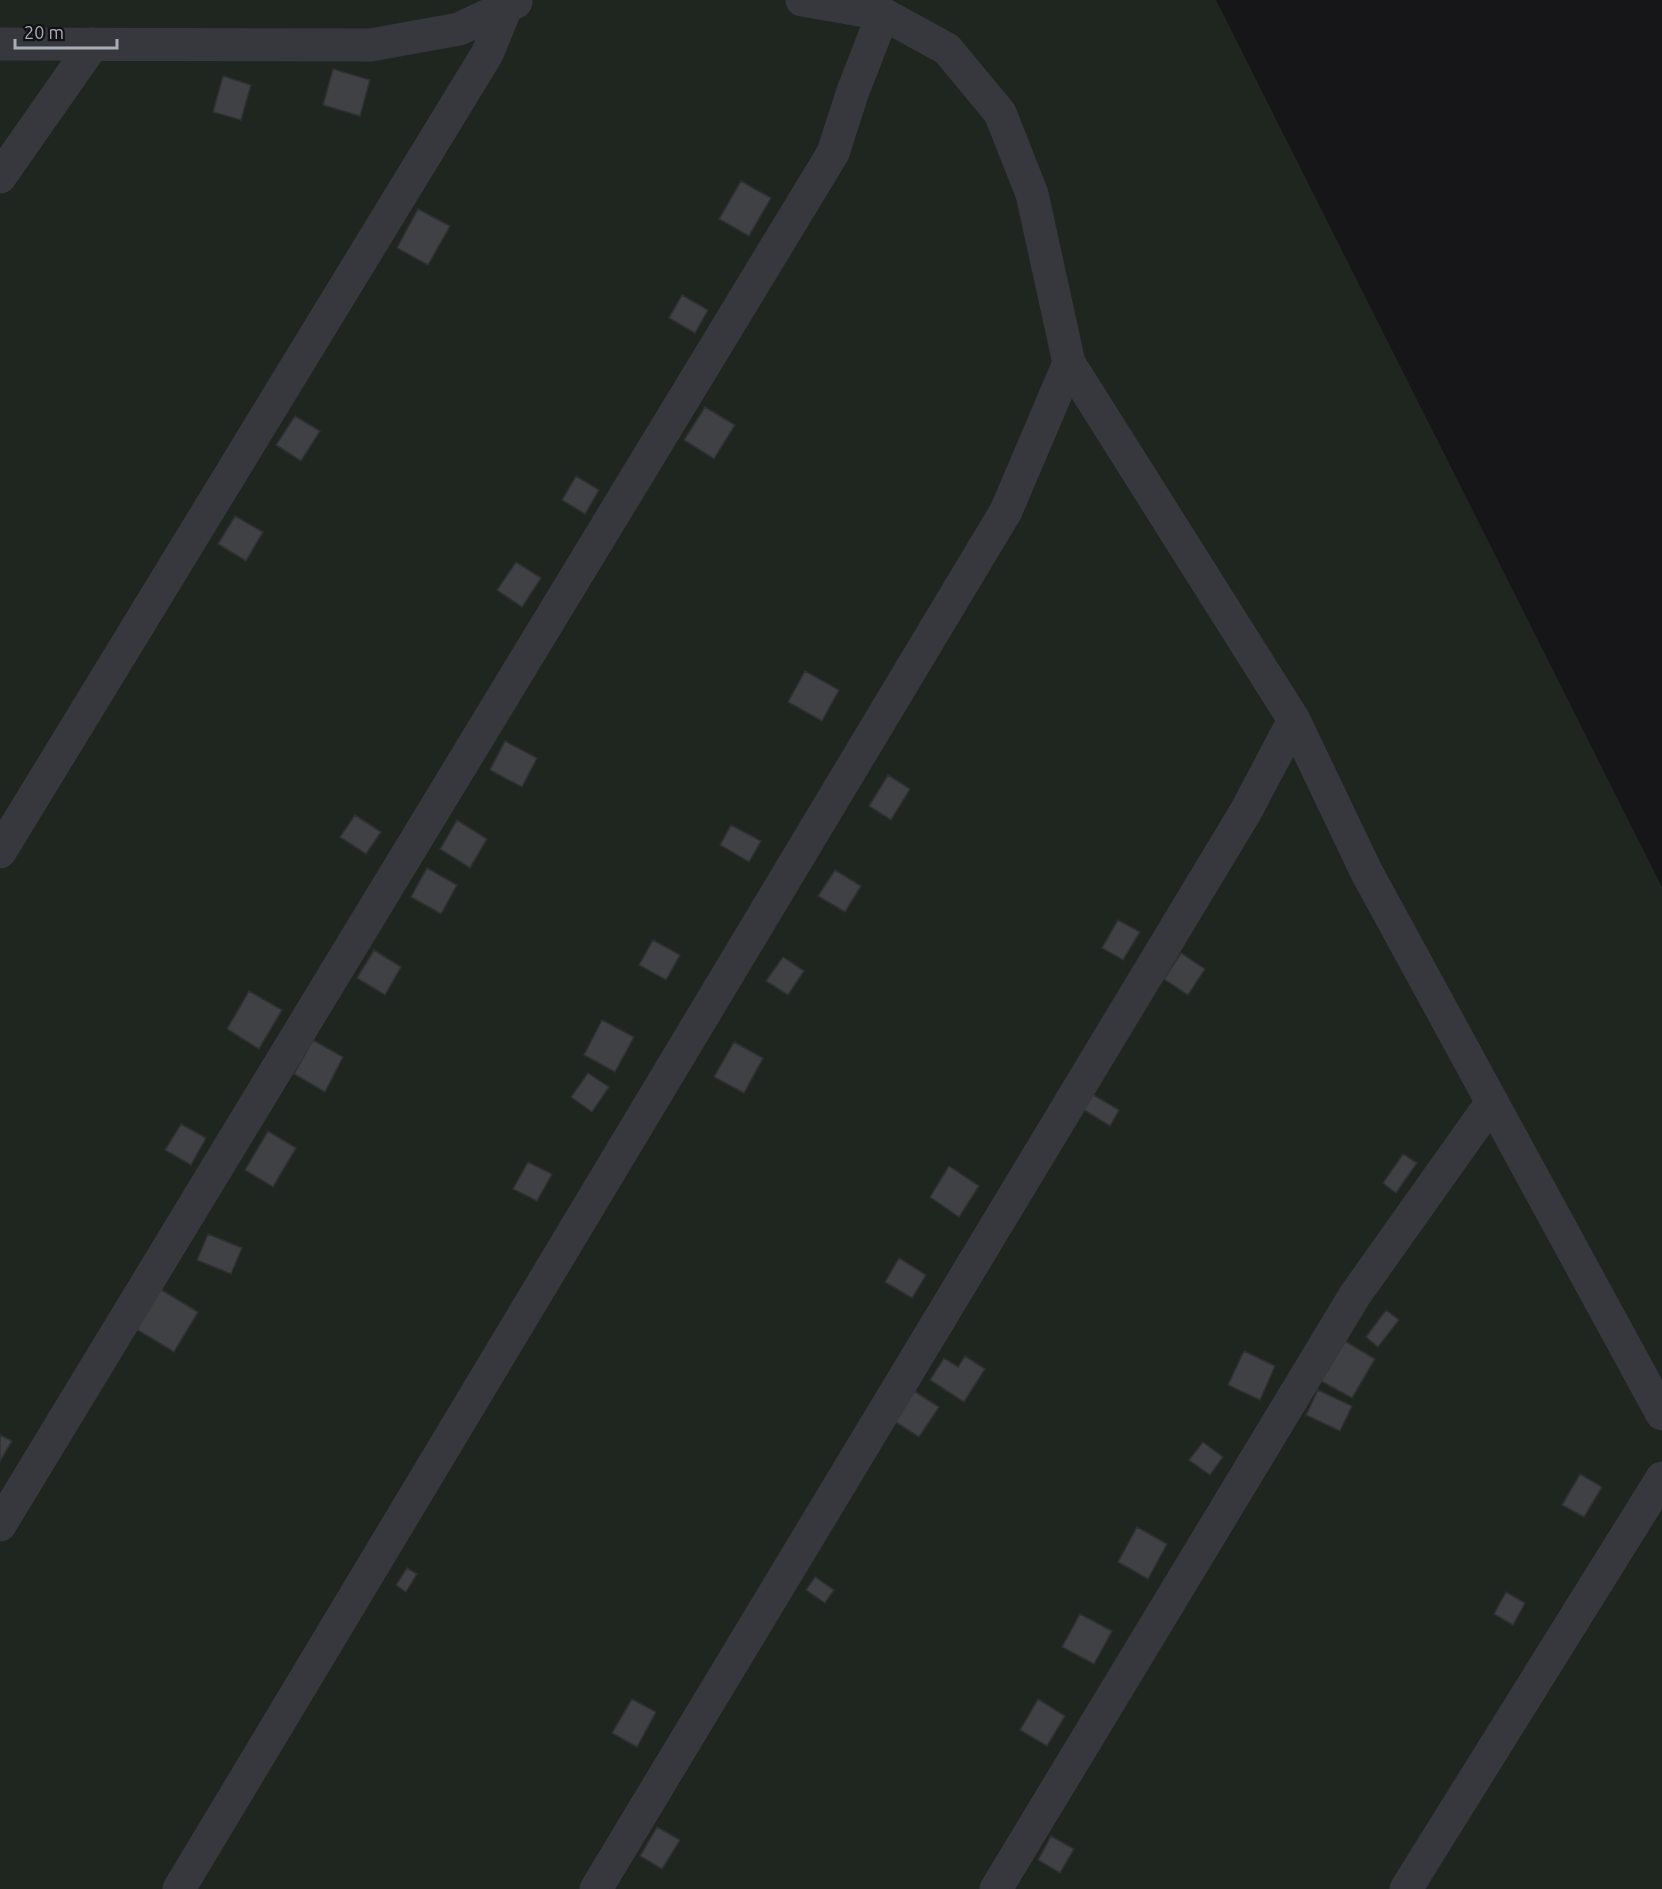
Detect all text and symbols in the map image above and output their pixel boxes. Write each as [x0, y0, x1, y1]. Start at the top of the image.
scale bar [15, 12, 117, 50]
text: 20 m [24, 22, 64, 42]

